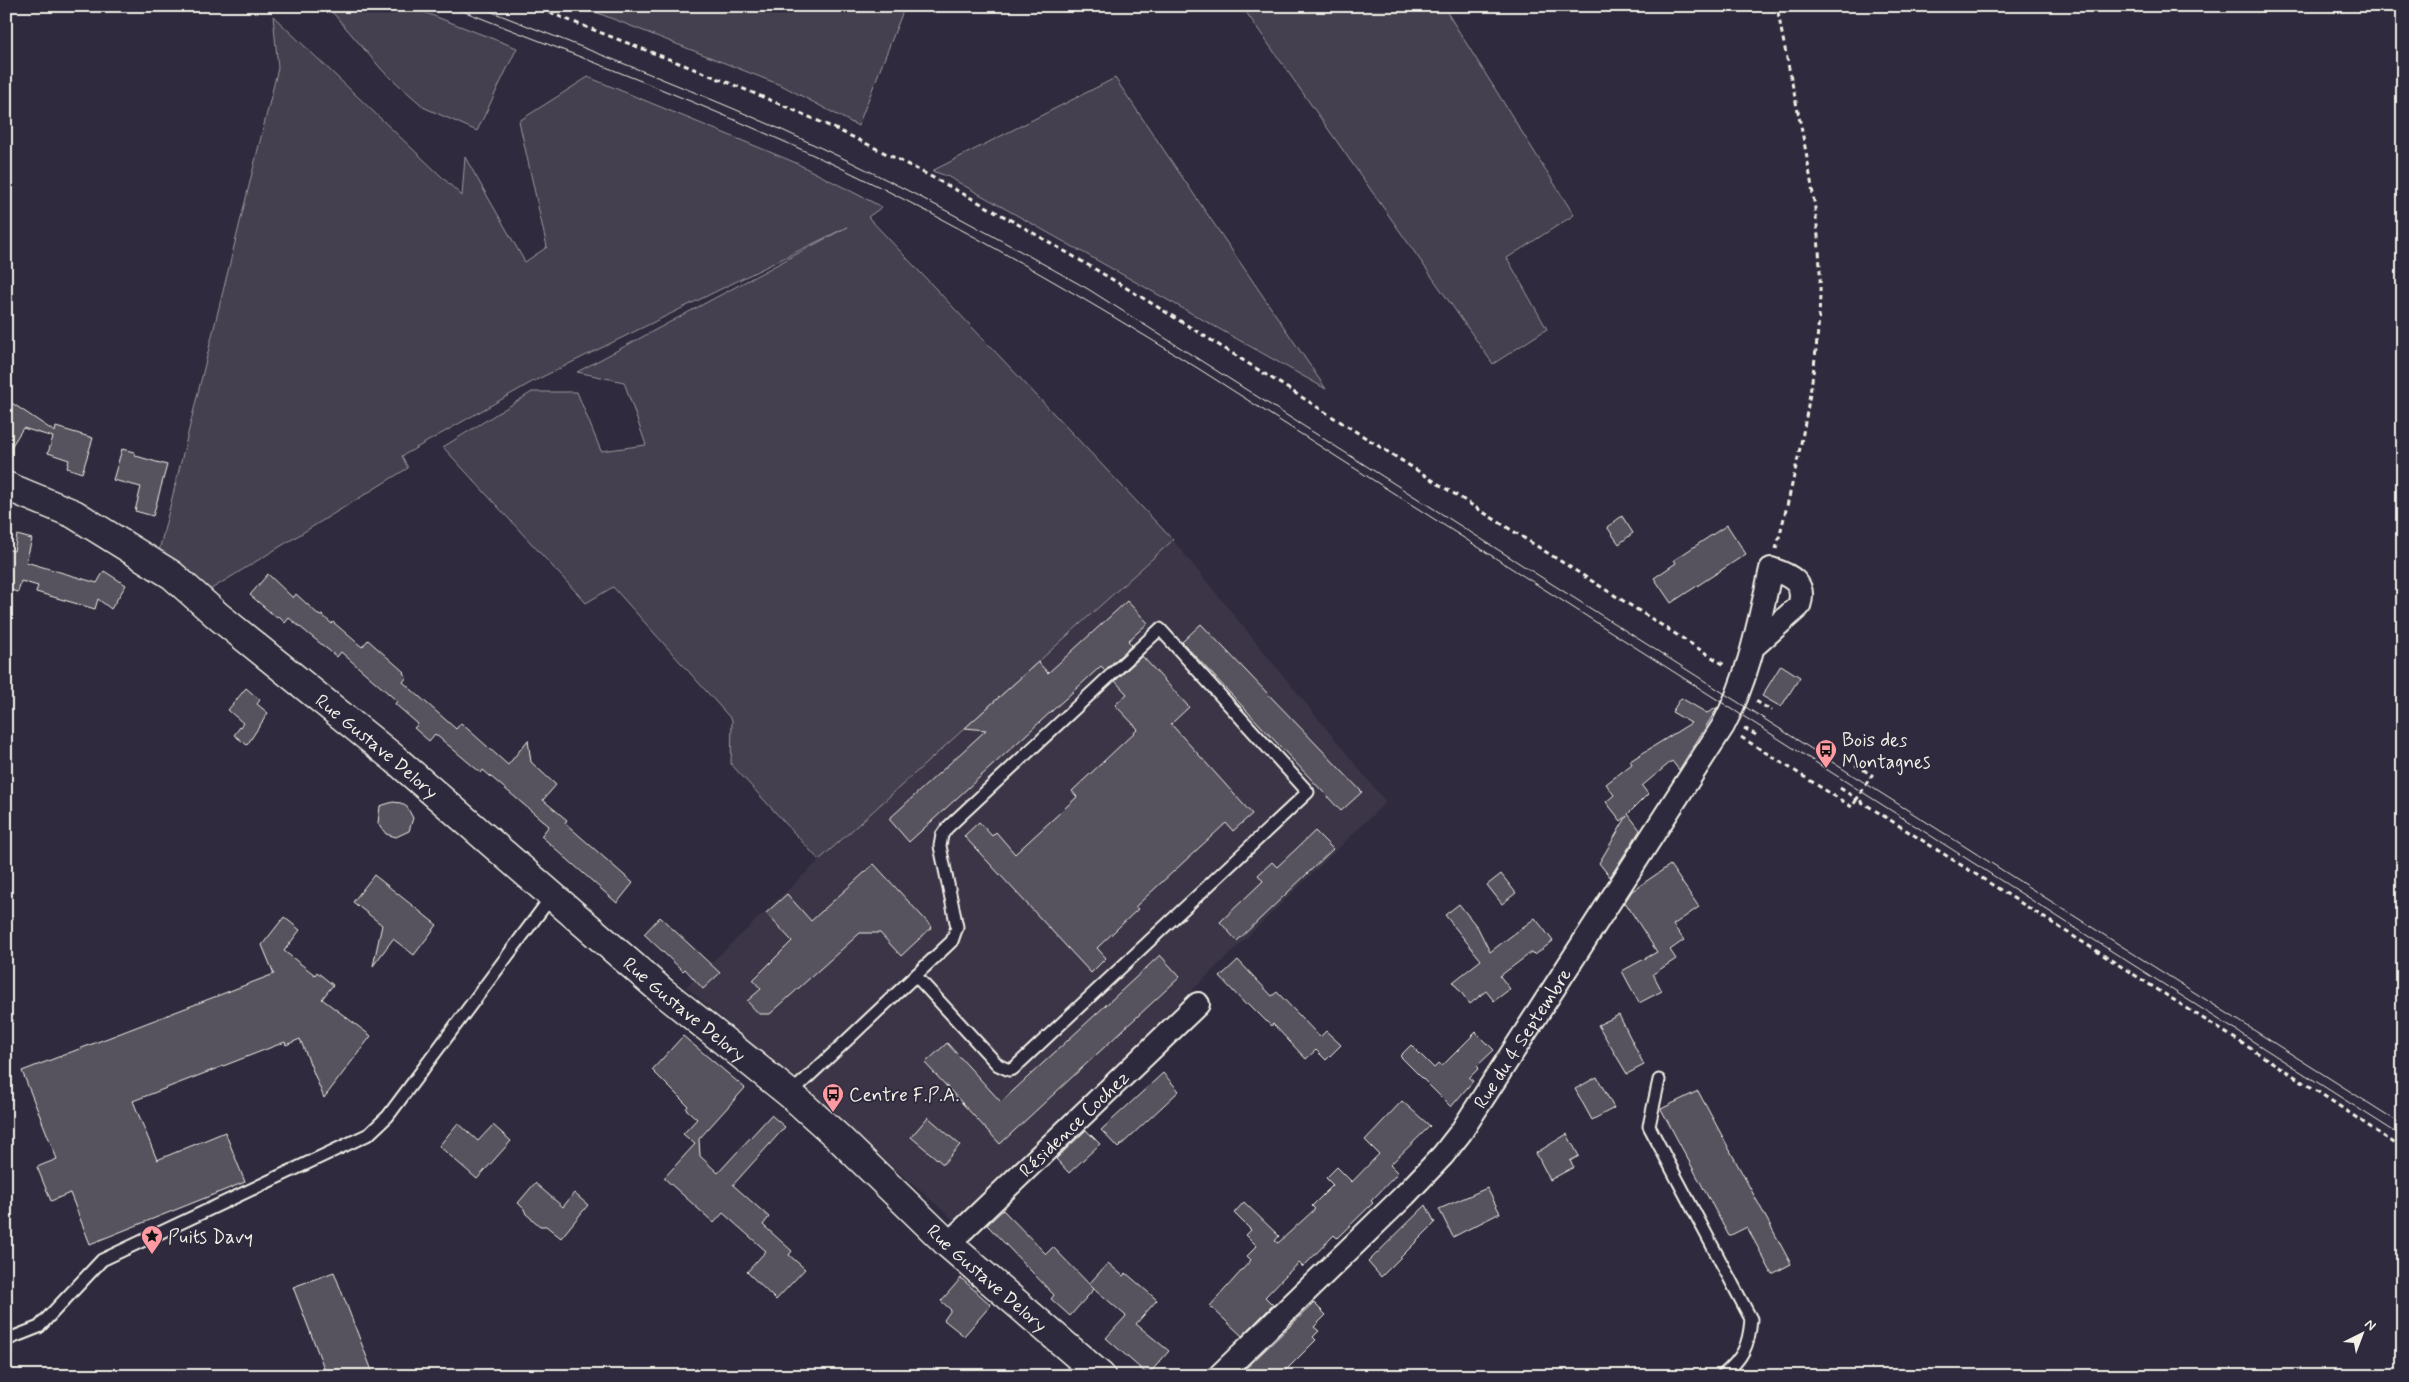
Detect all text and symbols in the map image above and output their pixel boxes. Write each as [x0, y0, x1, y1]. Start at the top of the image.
street label: Rue Gustave Delory [310, 689, 443, 805]
place label: Bois des Montagnes [1842, 728, 1931, 776]
bus stop icon: Bois des Montagnes [1814, 738, 1838, 769]
street label: Rue Gustave Delory [617, 952, 751, 1068]
street label: Rue du 4 Septembre [1468, 963, 1578, 1114]
street label: Résidence Cochez [1014, 1066, 1135, 1183]
bus stop icon: Centre F.P.A. [821, 1082, 845, 1113]
place label: Centre F.P.A. [849, 1083, 959, 1108]
street label: Rue Gustave Delory [921, 1219, 1052, 1338]
place icon: Puits Davy [140, 1224, 164, 1255]
place label: Puits Davy [168, 1225, 253, 1250]
north arrow [2336, 1310, 2386, 1360]
text: N [2361, 1315, 2380, 1335]

